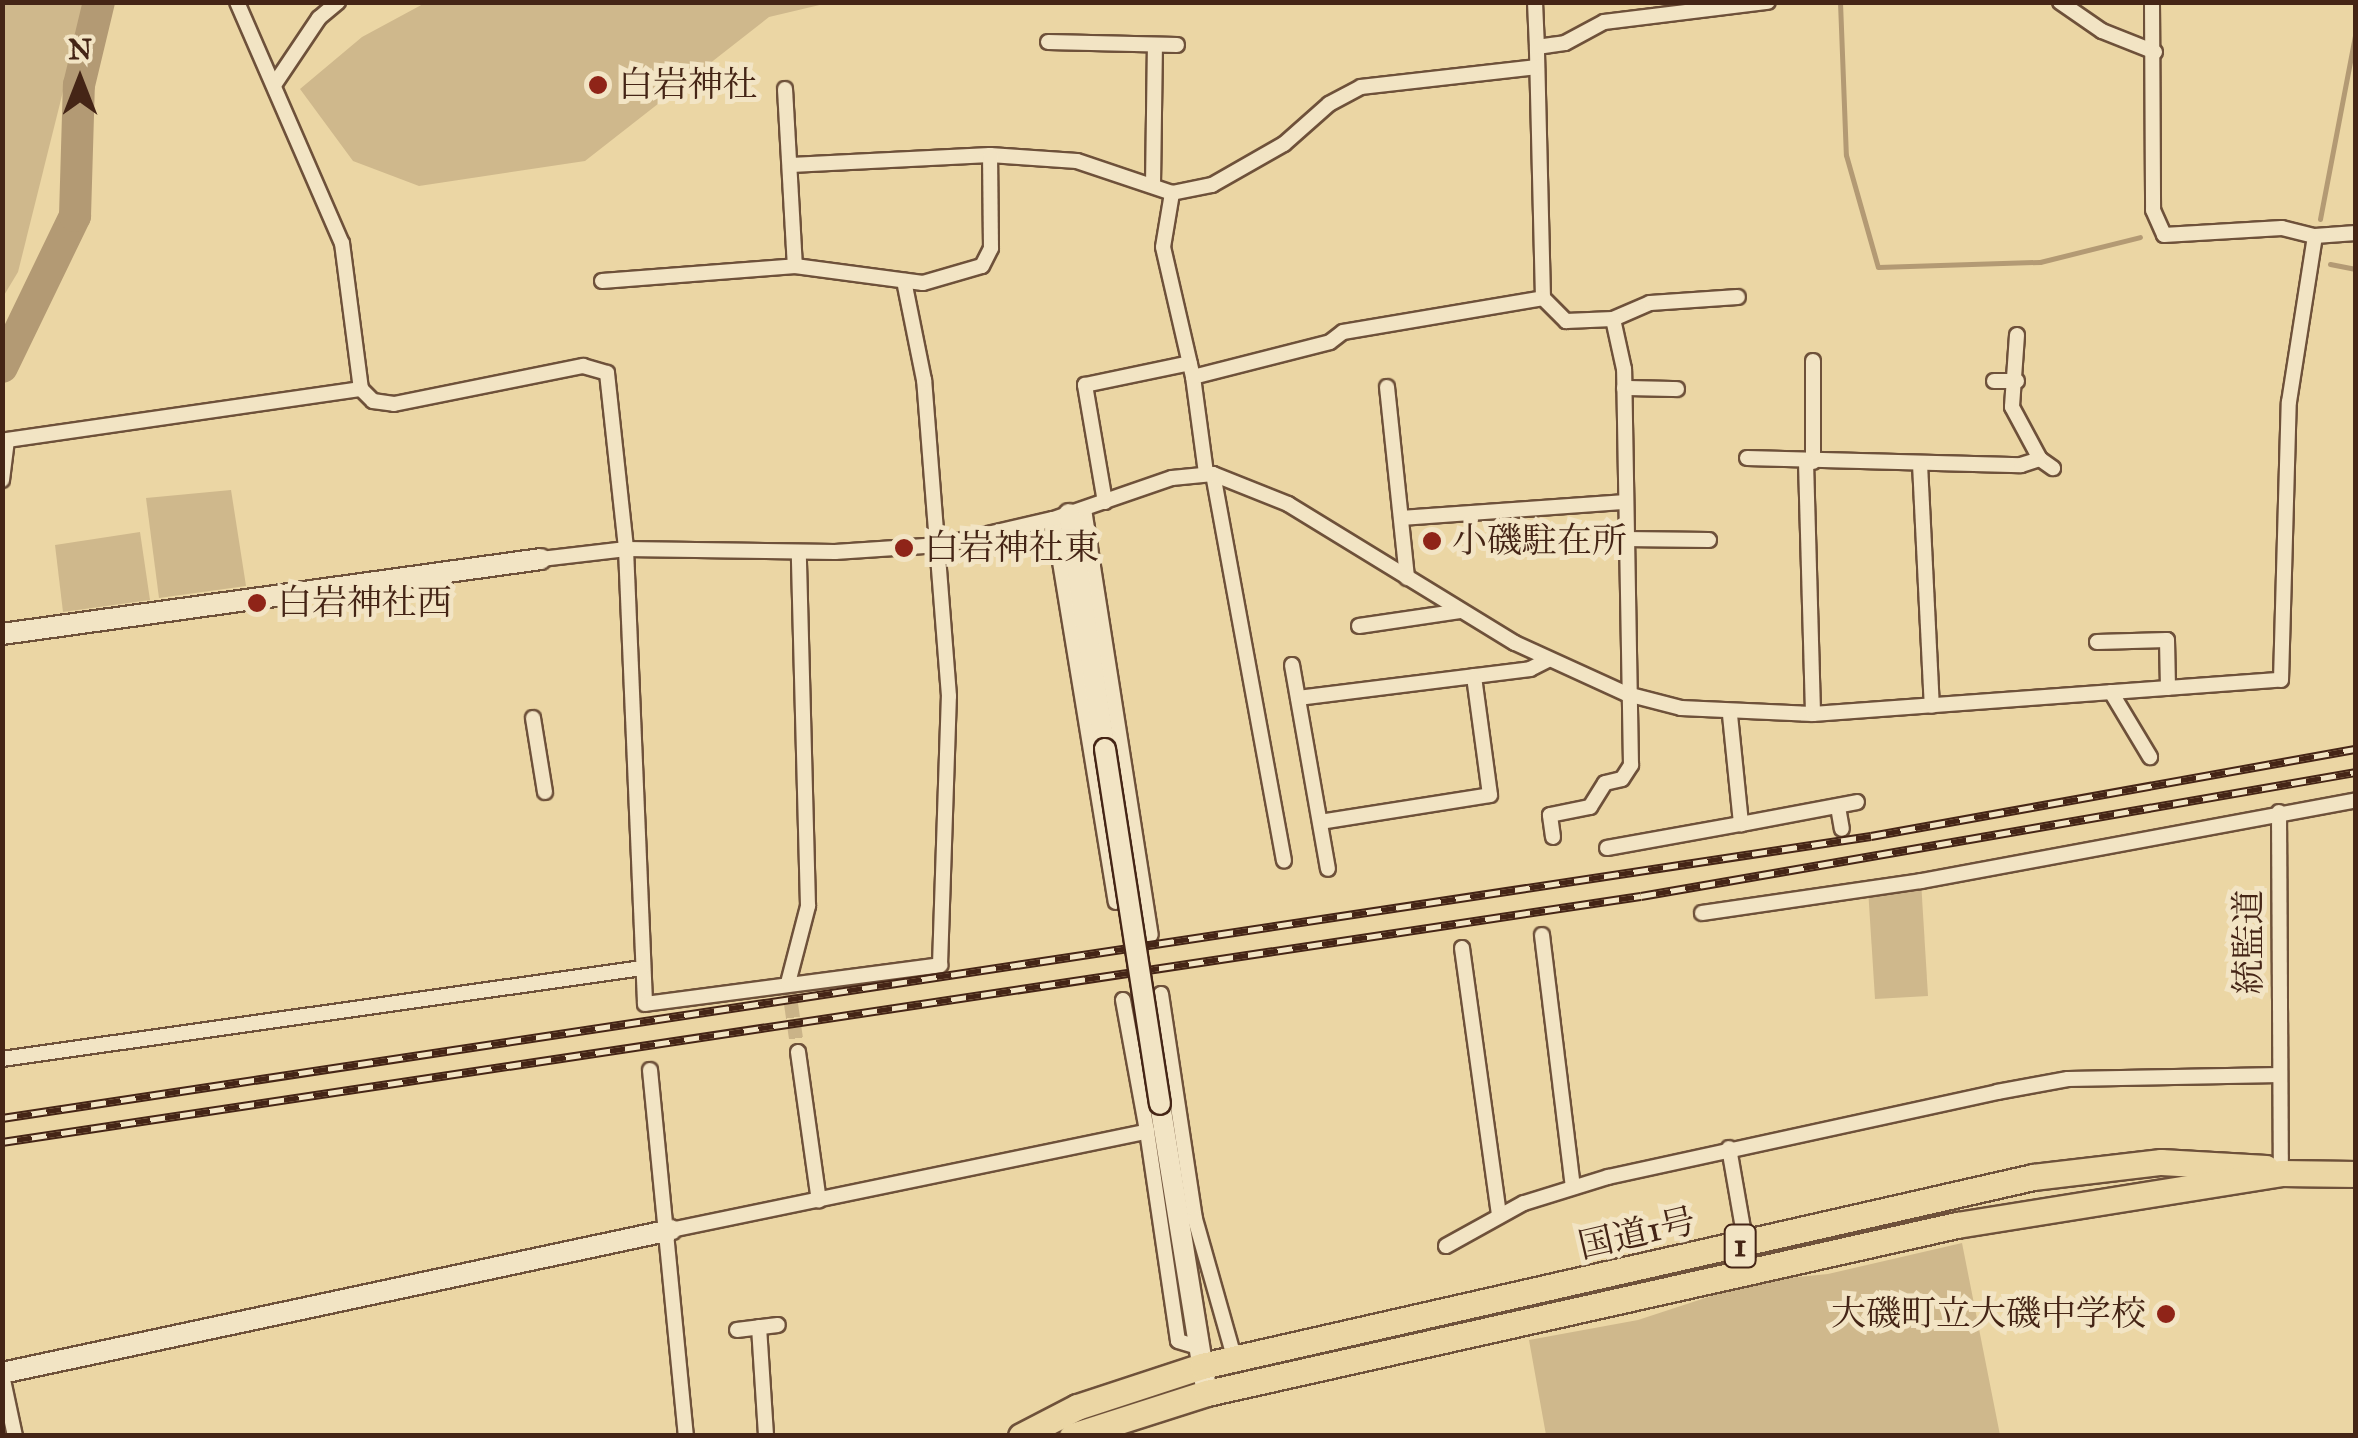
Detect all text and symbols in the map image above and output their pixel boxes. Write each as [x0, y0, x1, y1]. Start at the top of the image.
north arrow [30, 30, 130, 130]
text: N [68, 32, 92, 67]
place label: 白岩神社 [618, 64, 758, 106]
marker: 白岩神社 [587, 74, 609, 96]
place label: 小磯駐在所 [1452, 520, 1627, 562]
place label: 白岩神社東 [924, 527, 1099, 569]
marker: 小磯駐在所 [1421, 530, 1443, 552]
marker: 白岩神社東 [893, 537, 915, 559]
place label: 白岩神社西 [277, 582, 452, 624]
marker: 白岩神社西 [246, 592, 268, 614]
street label: 統監道 [2228, 890, 2270, 994]
street label: 国道1号 [1574, 1200, 1700, 1268]
road number: 1 [1722, 1219, 1758, 1273]
place label: 大磯町立大磯中学校 [1831, 1293, 2146, 1335]
marker: 大磯町立大磯中学校 [2155, 1303, 2177, 1325]

